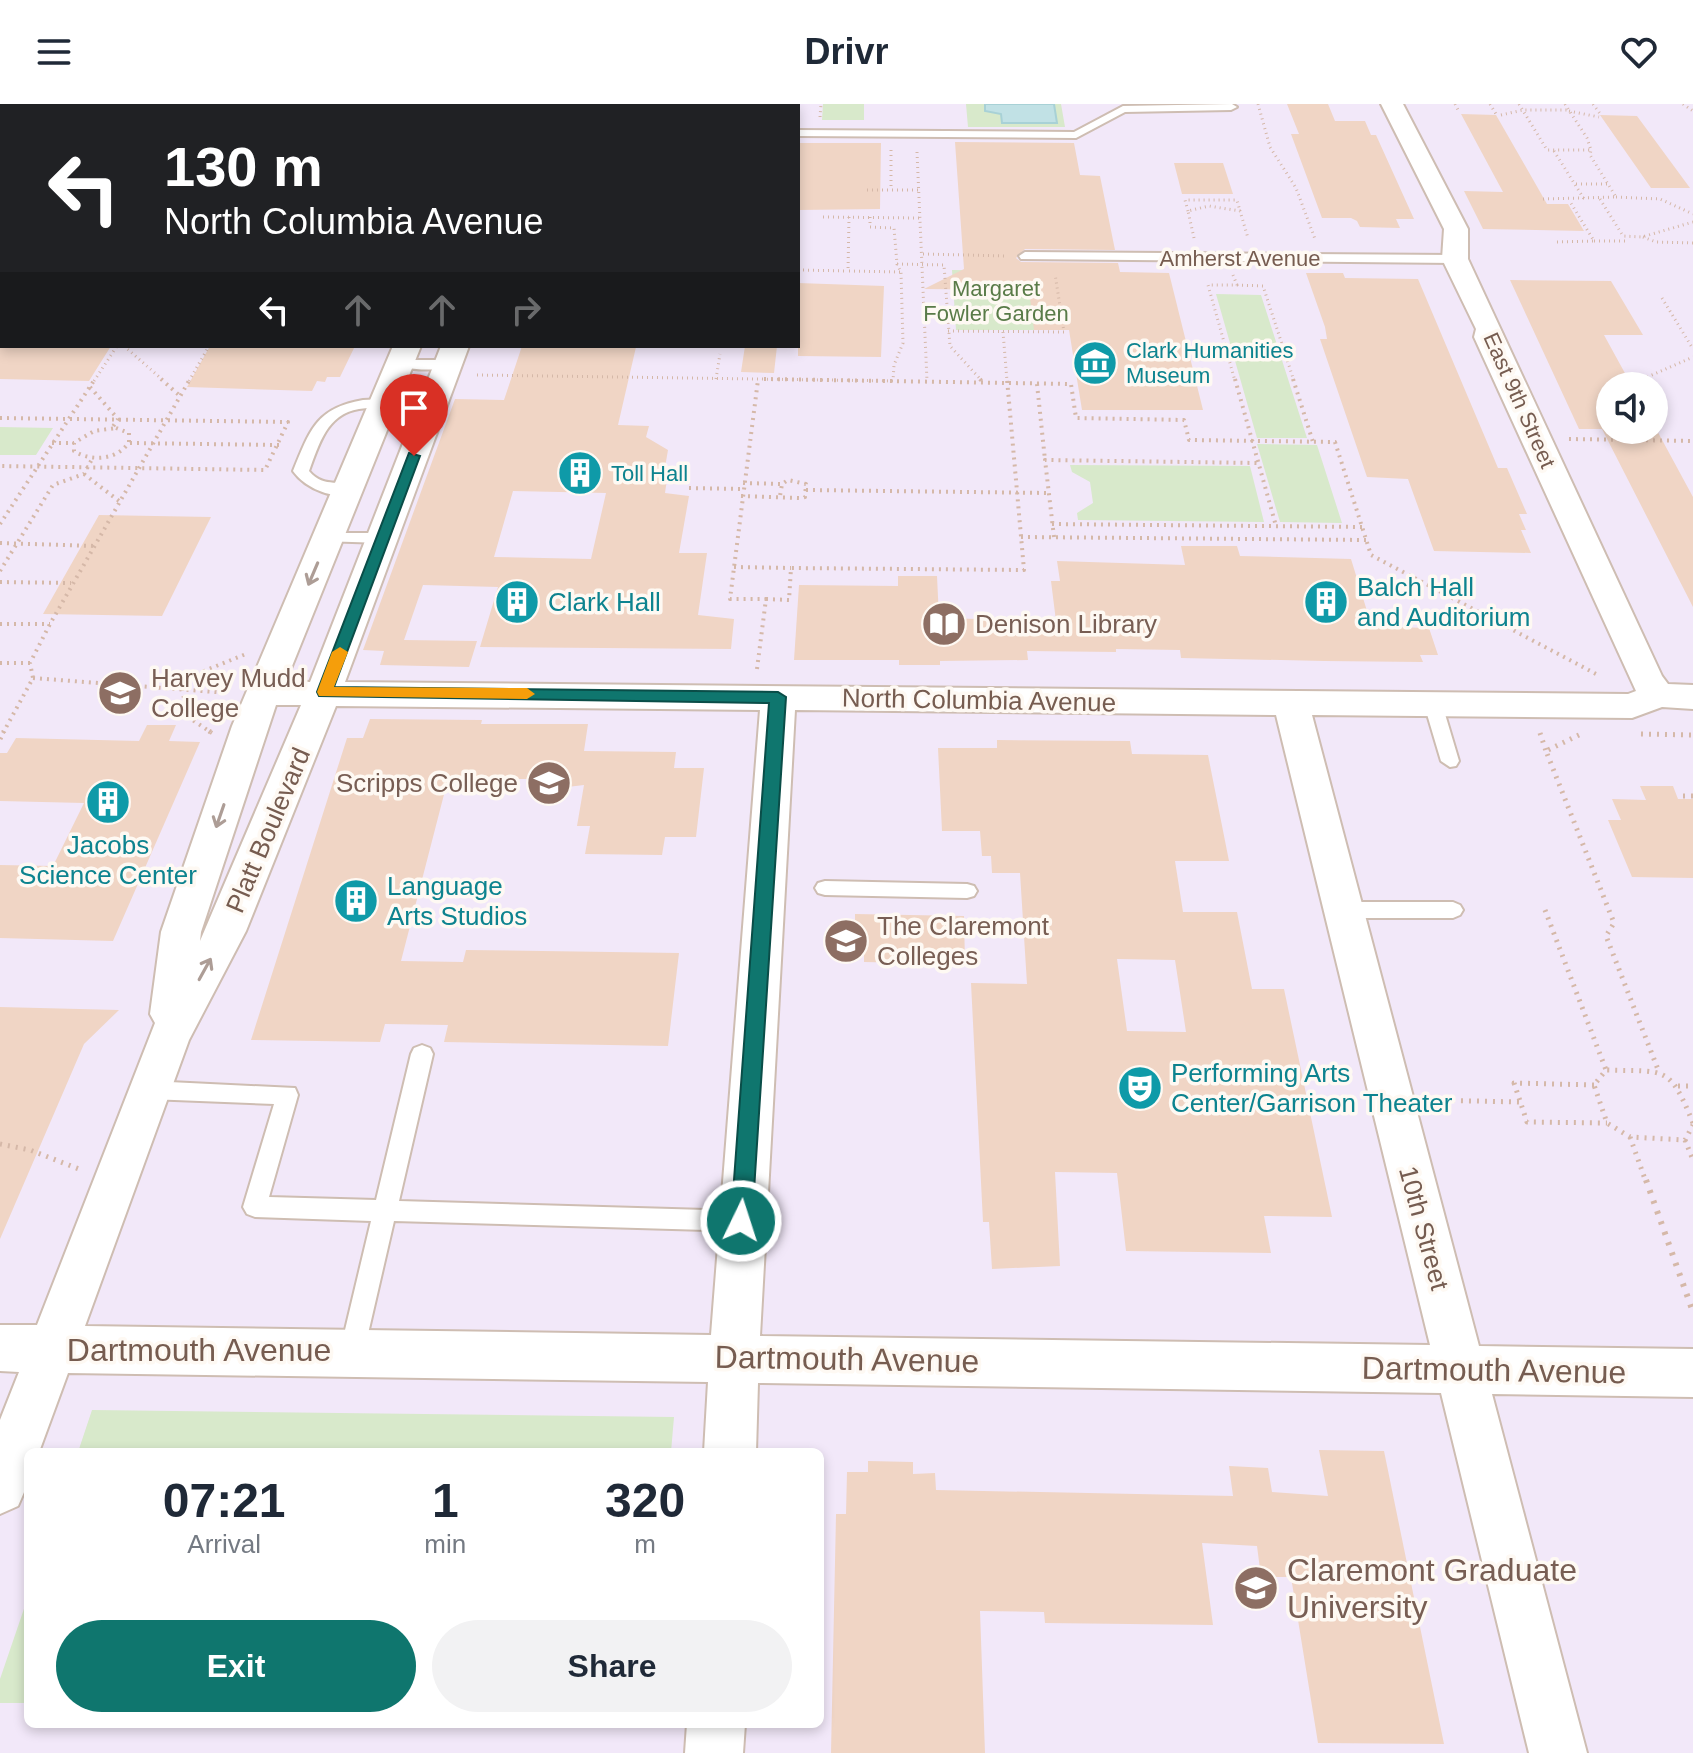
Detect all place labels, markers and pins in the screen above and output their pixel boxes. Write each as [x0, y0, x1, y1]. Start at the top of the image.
place label: Clark Humanities Museum [1126, 338, 1294, 388]
museum icon: Clark Humanities Museum [1071, 339, 1119, 387]
pin [380, 374, 448, 456]
building icon: Toll Hall [556, 449, 604, 497]
place label: Toll Hall [611, 461, 688, 486]
place label: Balch Hall and Auditorium [1357, 572, 1530, 632]
building icon: Clark Hall [493, 578, 541, 626]
building icon: Balch Hall and Auditorium [1302, 578, 1350, 626]
place label: Clark Hall [548, 587, 661, 617]
library icon: Denison Library [920, 600, 968, 648]
place label: Denison Library [975, 609, 1157, 639]
place label: Harvey Mudd College [151, 663, 306, 723]
school or university icon: Harvey Mudd College [96, 669, 144, 717]
school or university icon: Scripps College [525, 759, 573, 807]
place label: Scripps College [336, 768, 518, 798]
building icon: Jacobs Science Center [84, 778, 132, 826]
place label: Jacobs Science Center [19, 830, 197, 890]
place label: Language Arts Studios [387, 871, 527, 931]
building icon: Language Arts Studios [332, 877, 380, 925]
place label: The Claremont Colleges [877, 911, 1050, 971]
school or university icon: The Claremont Colleges [822, 917, 870, 965]
place label: Performing Arts Center/Garrison Theater [1171, 1058, 1453, 1118]
theatre icon: Performing Arts Center/Garrison Theater [1116, 1064, 1164, 1112]
place label: Claremont Graduate University [1287, 1552, 1577, 1625]
school or university icon: Claremont Graduate University [1232, 1564, 1280, 1612]

